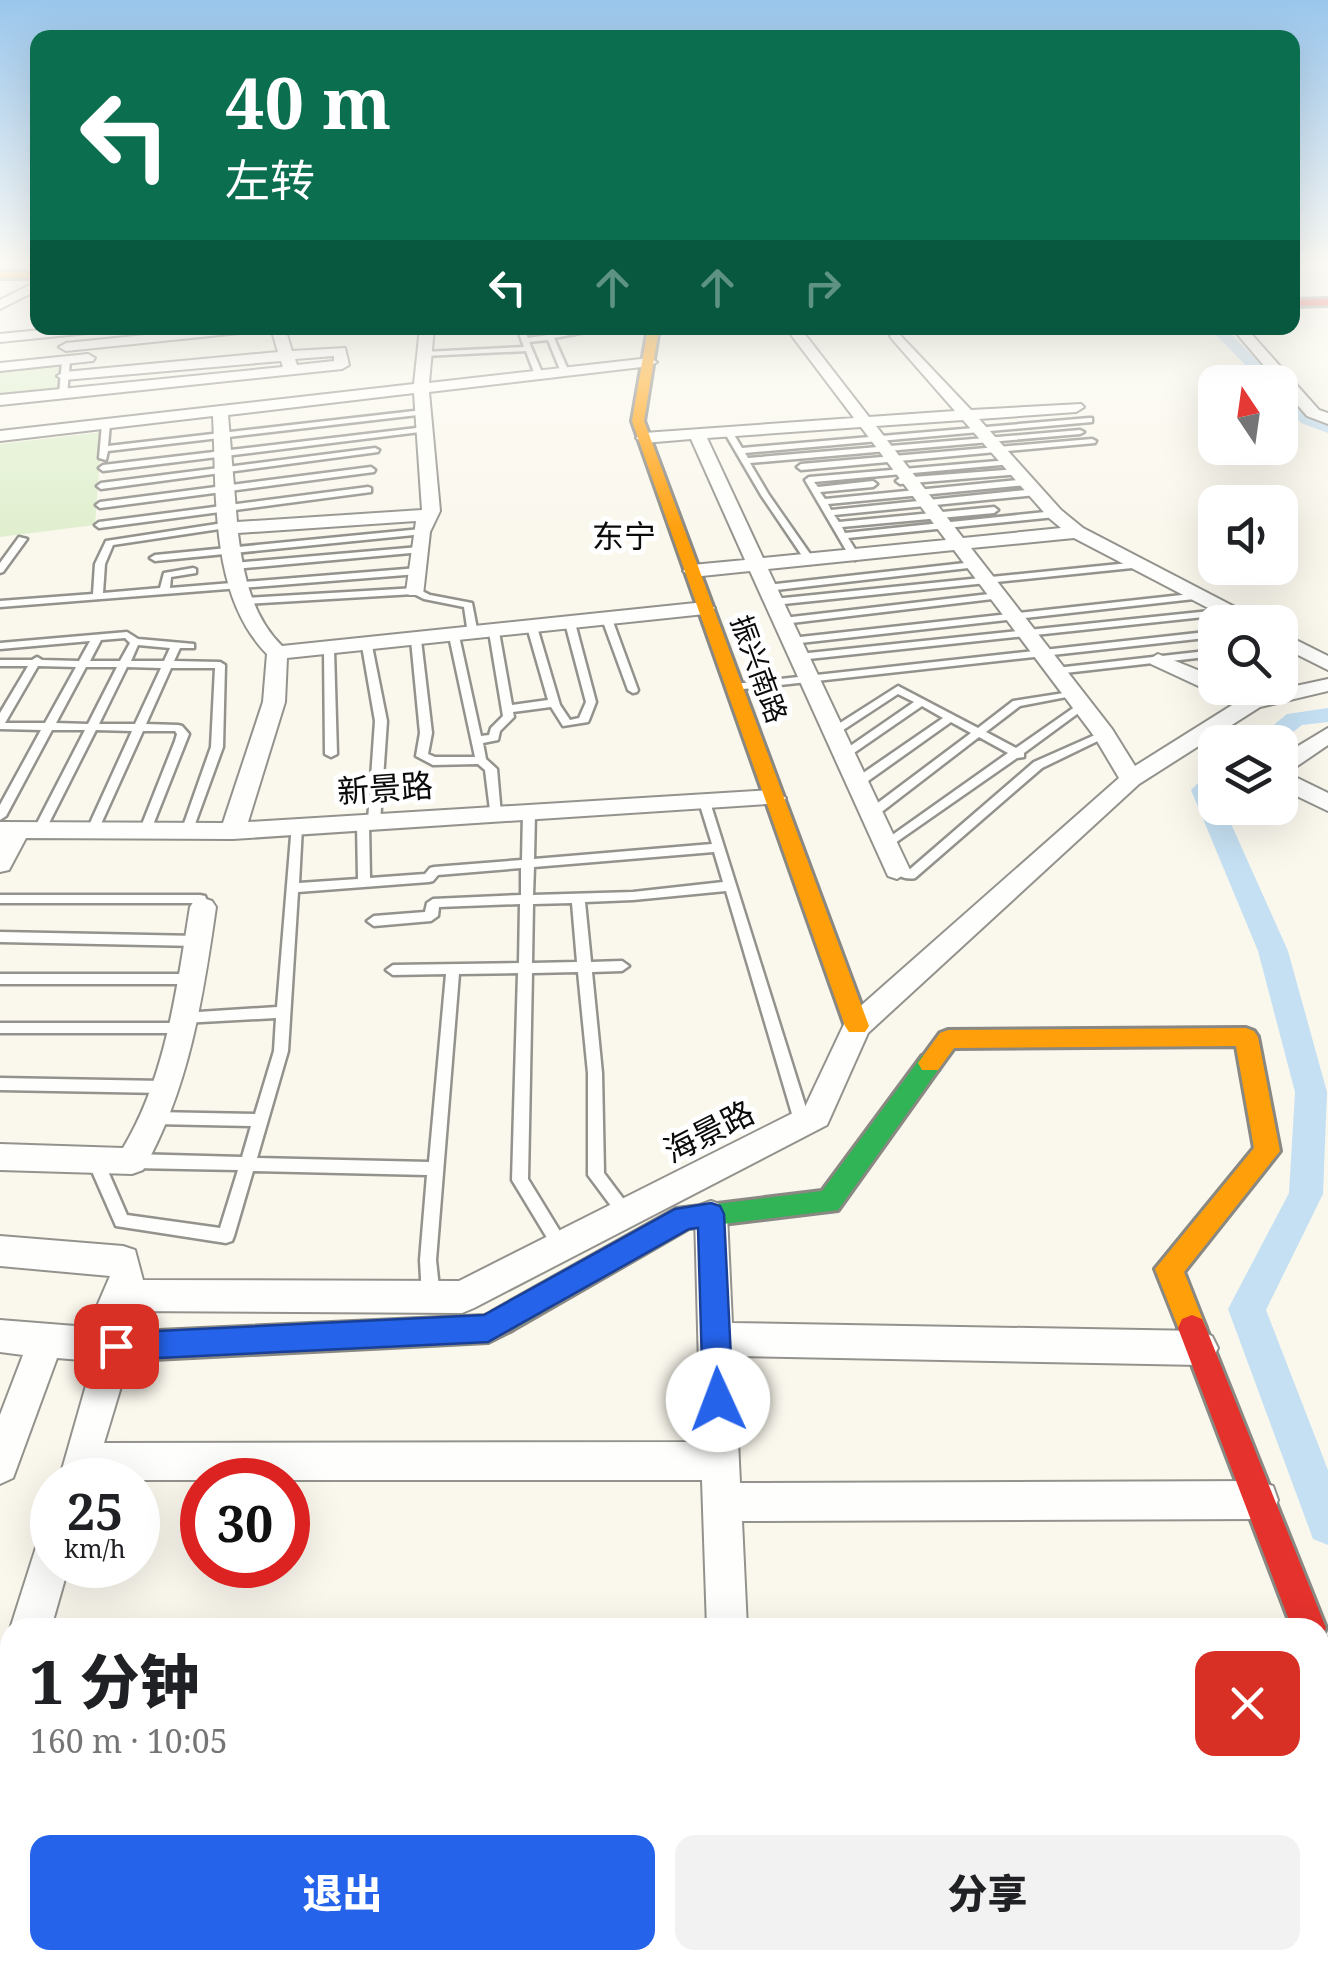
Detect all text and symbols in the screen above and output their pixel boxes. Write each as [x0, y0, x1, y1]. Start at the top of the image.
text: 40 m [225, 54, 391, 150]
icon: left [60, 70, 190, 200]
text: 左转 [225, 149, 315, 210]
icon: left [480, 260, 535, 315]
icon: ahead [585, 260, 640, 315]
icon: ahead [690, 260, 745, 315]
icon: right [795, 260, 850, 315]
north arrow [1198, 365, 1298, 465]
map controls [1198, 365, 1298, 825]
button: sound [1198, 485, 1298, 585]
district label: 东宁 [592, 514, 656, 557]
button: search [1198, 605, 1298, 705]
street label: 振兴南路 [723, 610, 797, 728]
button: layers [1198, 725, 1298, 825]
street label: 新景路 [336, 763, 434, 812]
street label: 海景路 [656, 1090, 761, 1172]
pin [74, 1304, 159, 1389]
icon: arrive [89, 1319, 144, 1374]
position arrow [666, 1348, 770, 1452]
speed limit sign: 30 [180, 1458, 310, 1588]
text: 25 [67, 1477, 123, 1545]
text: km/h [64, 1531, 126, 1565]
text: 1 分钟 [30, 1640, 200, 1722]
button: close [1195, 1651, 1300, 1756]
text: 160 m · 10:05 [30, 1719, 228, 1762]
button: 退出 [30, 1835, 655, 1950]
button: 分享 [675, 1835, 1300, 1950]

